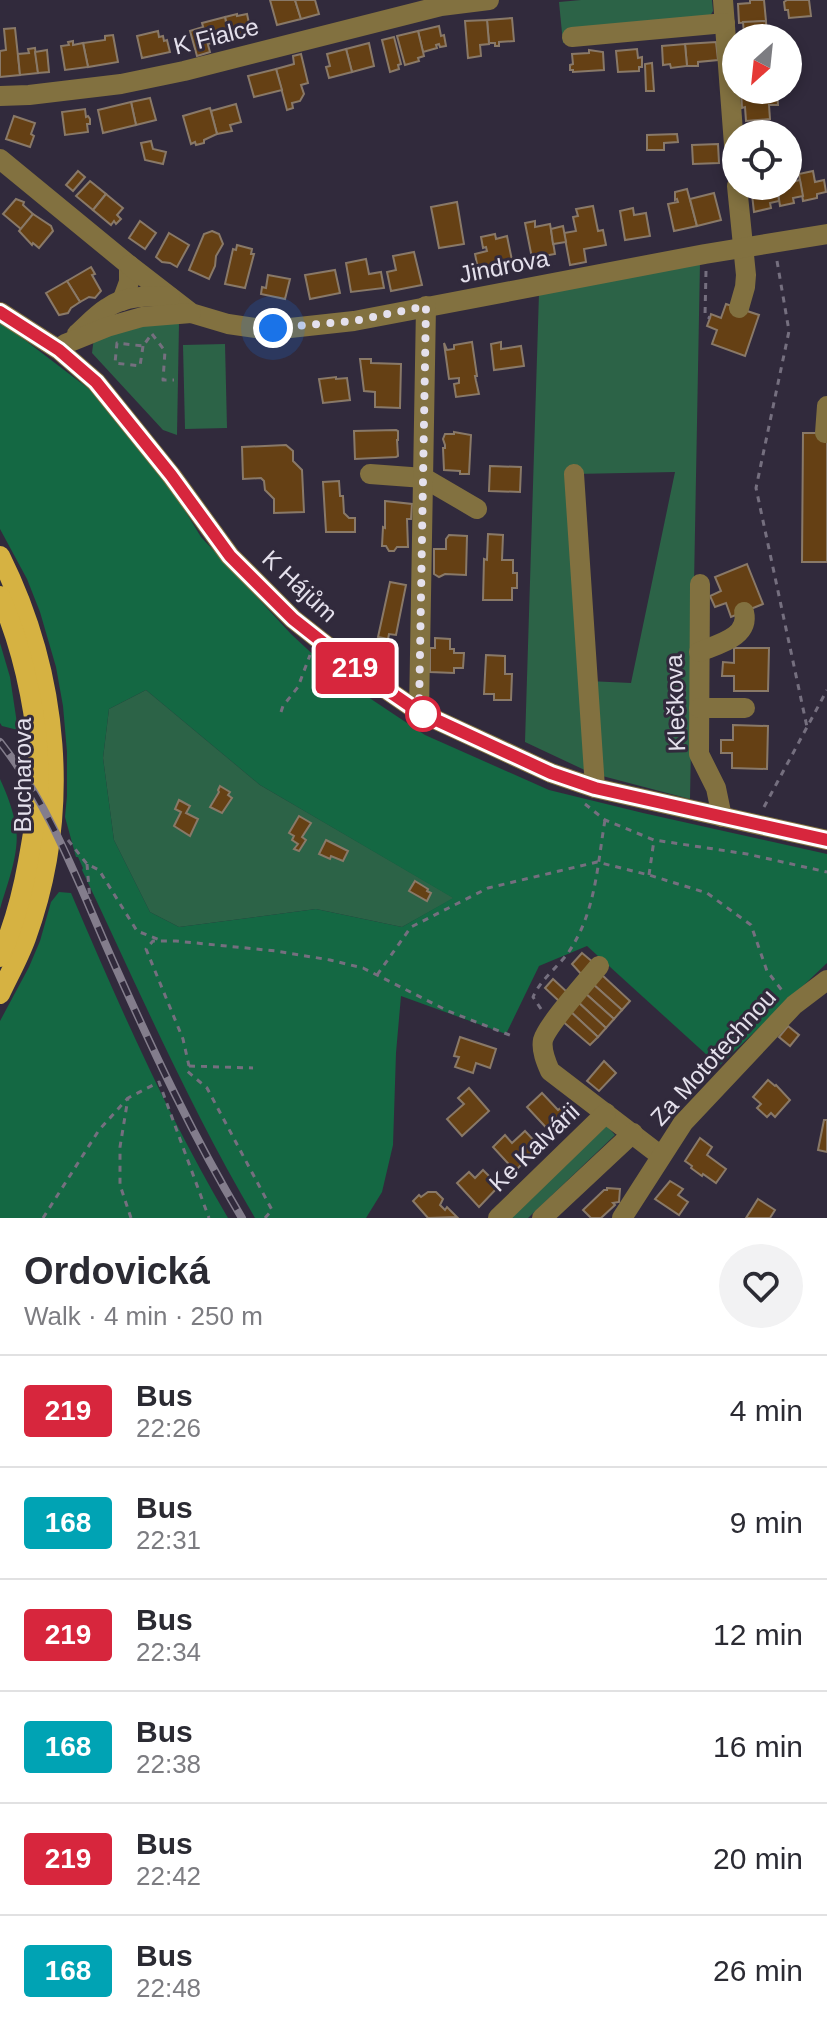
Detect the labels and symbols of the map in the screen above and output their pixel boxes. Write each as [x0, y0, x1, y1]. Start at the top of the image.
street label: K Fialce [171, 12, 261, 60]
north arrow [722, 24, 802, 104]
street label: Jindrova [457, 244, 552, 288]
your location [253, 308, 293, 348]
street label: K Hájům [257, 545, 343, 627]
line badge: 219 [309, 642, 401, 694]
street label: Klečkova [660, 653, 690, 752]
unlabelled marker [406, 697, 440, 731]
street label: Bucharova [9, 717, 36, 832]
street label: Za Mototechnou [645, 984, 781, 1130]
street label: Ke Kalvárii [483, 1097, 585, 1197]

